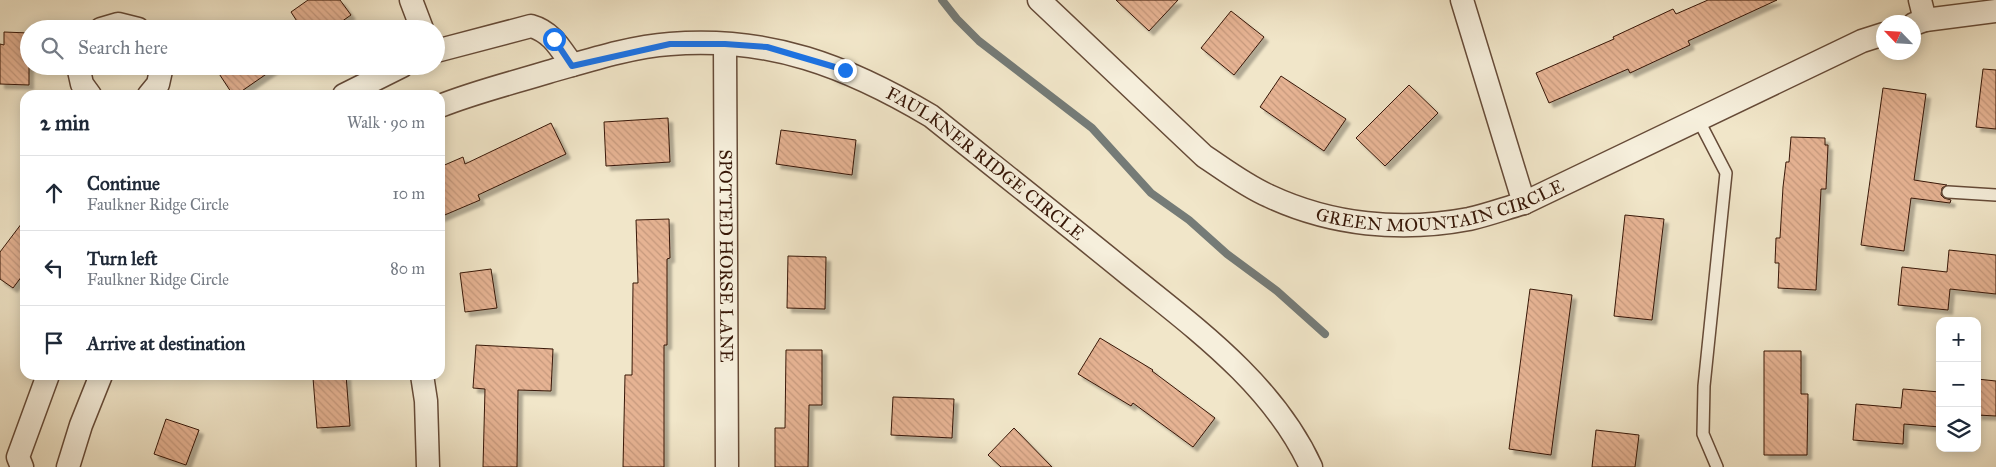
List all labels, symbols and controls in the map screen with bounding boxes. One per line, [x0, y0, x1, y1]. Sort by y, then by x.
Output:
north arrow [1876, 15, 1921, 60]
search box [20, 20, 445, 75]
route start [543, 28, 566, 51]
icon: search [38, 34, 66, 62]
text: Search here [78, 36, 168, 59]
route end [834, 59, 857, 82]
street label: FAULKNER RIDGE CIRCLE [882, 82, 1089, 245]
text: 2 min [40, 110, 90, 136]
text: Walk · 90 m [347, 113, 425, 132]
street label: SPOTTED HORSE LANE [714, 149, 738, 363]
text: Continue [87, 172, 160, 195]
street label: GREEN MOUNTAIN CIRCLE [1314, 175, 1567, 236]
icon: ahead [40, 179, 68, 207]
text: 10 m [393, 184, 425, 203]
text: Faulkner Ridge Circle [87, 195, 229, 214]
text: Turn left [87, 247, 157, 270]
icon: left [40, 254, 68, 282]
text: 80 m [390, 259, 425, 278]
text: Faulkner Ridge Circle [87, 270, 229, 289]
map controls [1936, 317, 1981, 452]
button: + [1936, 317, 1981, 362]
icon: arrive [40, 329, 68, 357]
text: Arrive at destination [87, 332, 245, 355]
button: − [1936, 362, 1981, 407]
button: layers [1936, 407, 1981, 452]

